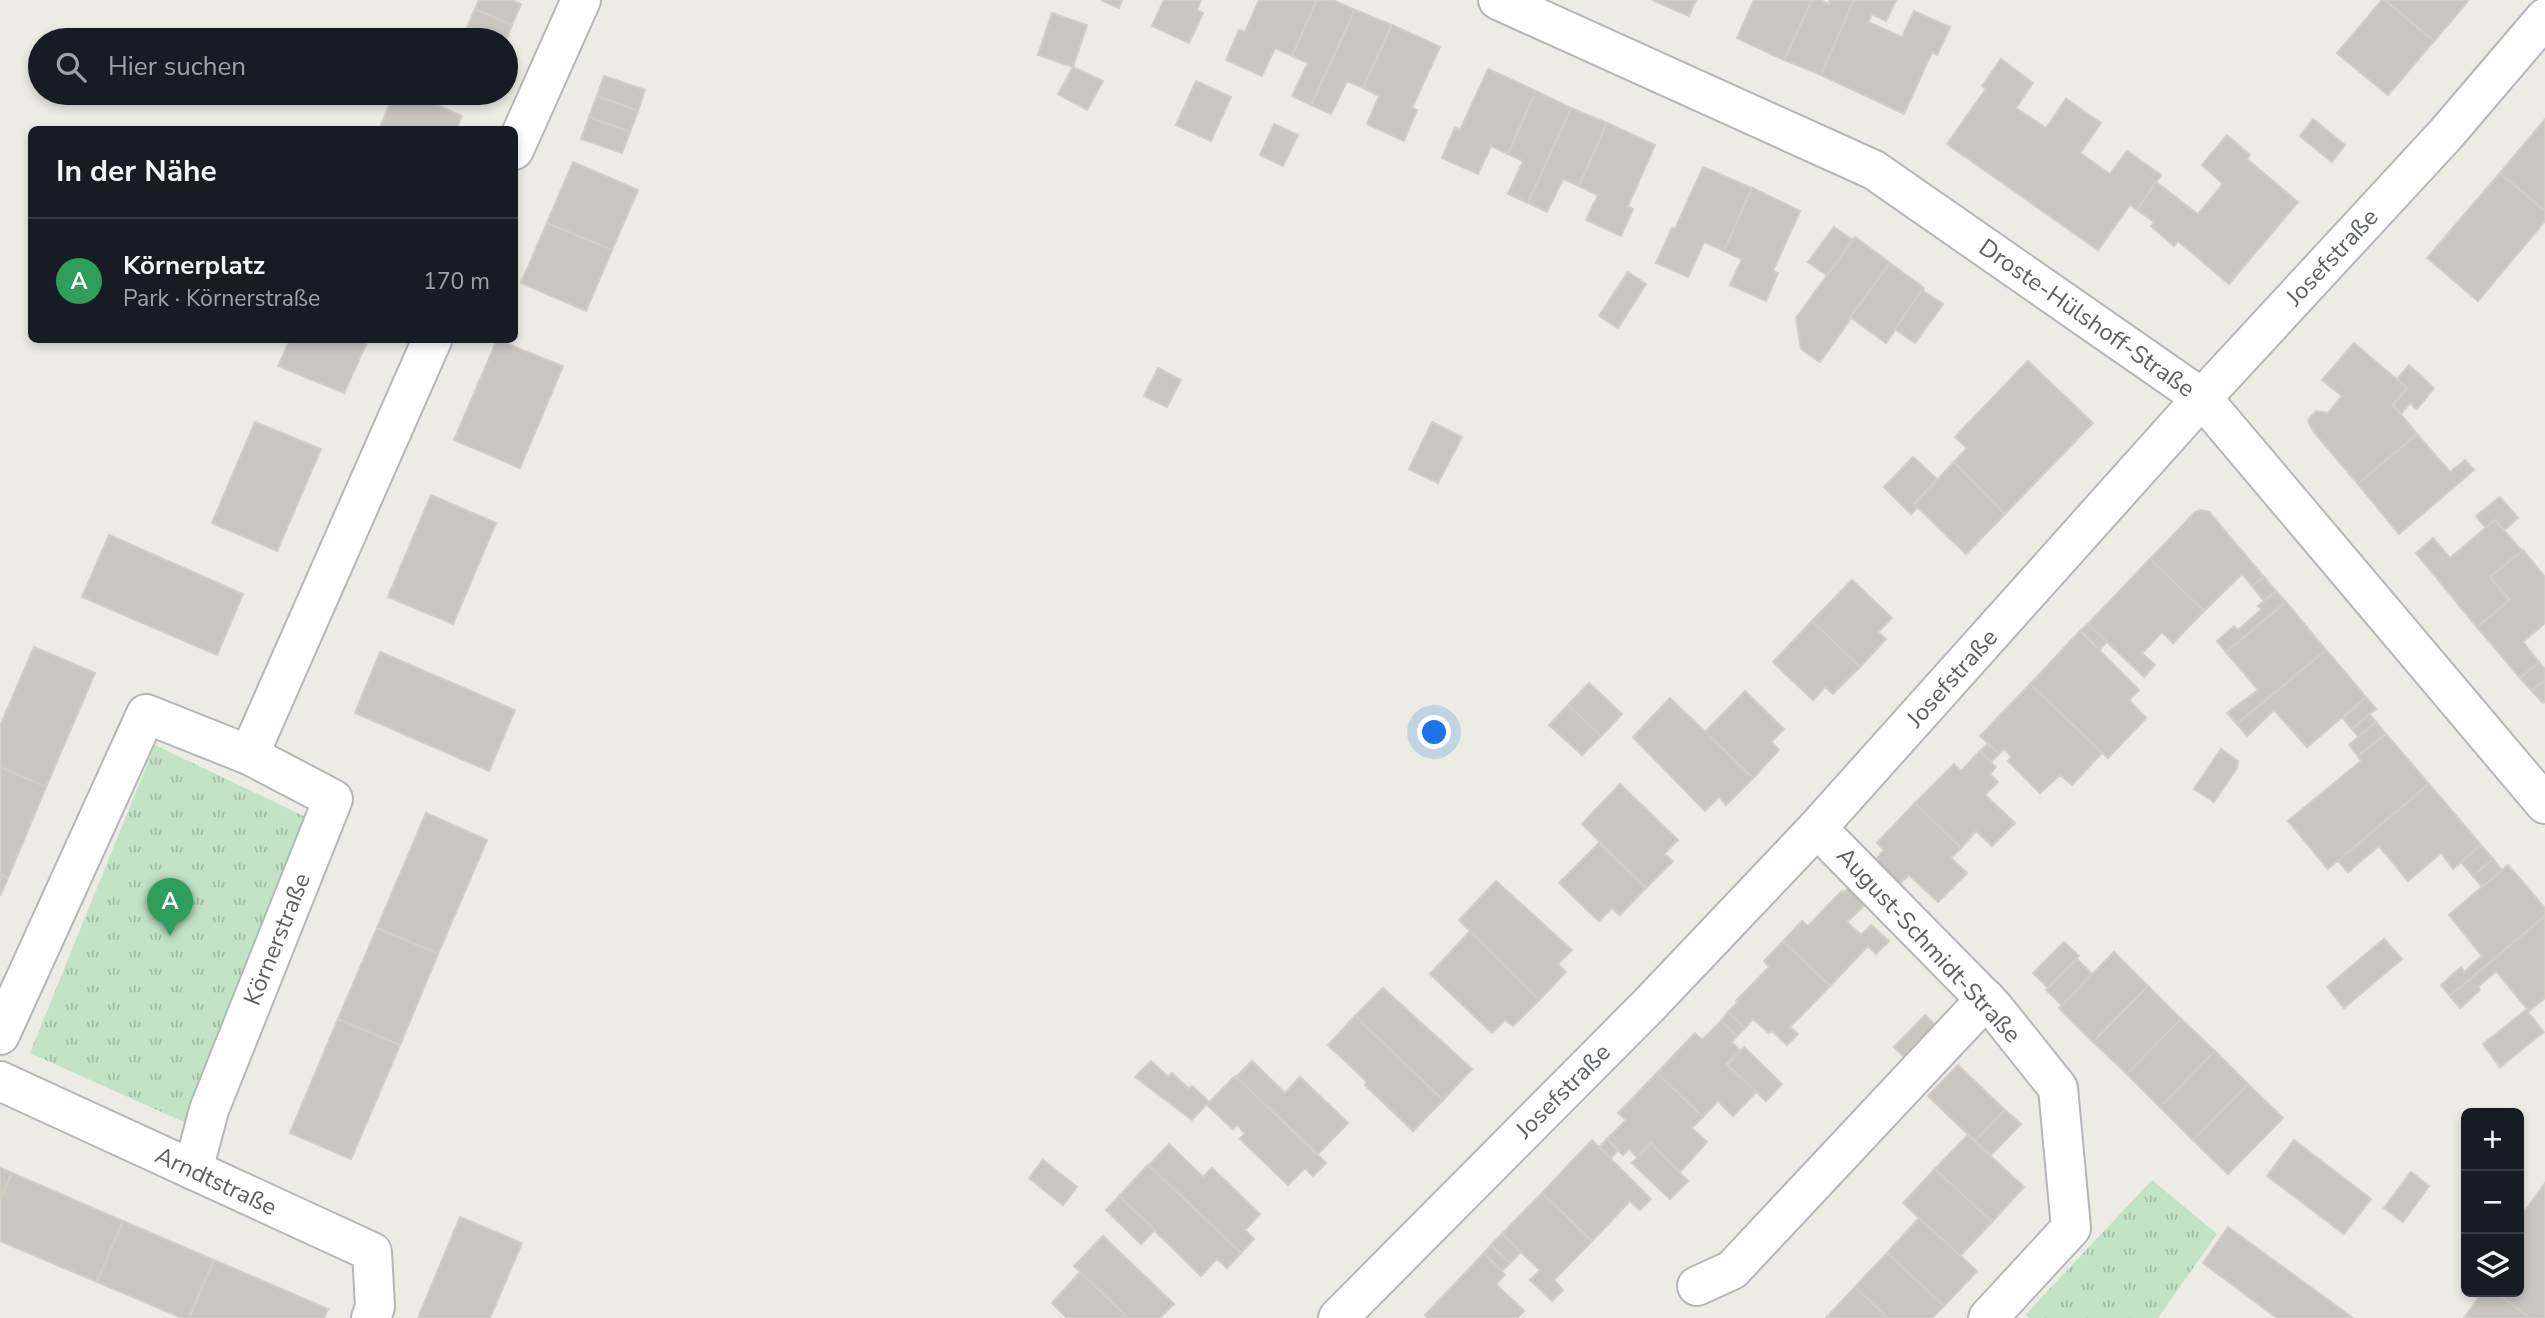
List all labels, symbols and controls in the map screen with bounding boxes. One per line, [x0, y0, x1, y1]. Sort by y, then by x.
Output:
search box [28, 28, 518, 105]
icon: search [52, 48, 90, 86]
text: Hier suchen [108, 49, 246, 84]
text: In der Nähe [56, 151, 217, 192]
street label: Josefstraße [2278, 202, 2385, 313]
street label: Droste-Hülshoff-Straße [1973, 231, 2201, 405]
text: Körnerplatz [123, 248, 265, 283]
text: A [70, 266, 88, 297]
text: 170 m [423, 266, 490, 297]
text: Park · Körnerstraße [123, 283, 320, 314]
street label: Josefstraße [1899, 622, 2005, 735]
your location [1417, 715, 1451, 749]
street label: August-Schmidt-Straße [1830, 840, 2028, 1050]
street label: Körnerstraße [236, 868, 318, 1010]
pin: A [147, 878, 193, 936]
street label: Josefstraße [1508, 1037, 1617, 1146]
map controls [2461, 1108, 2524, 1297]
button: + [2461, 1108, 2524, 1171]
street label: Arndtstraße [150, 1139, 282, 1223]
button: − [2461, 1171, 2524, 1234]
button: layers [2461, 1234, 2524, 1297]

